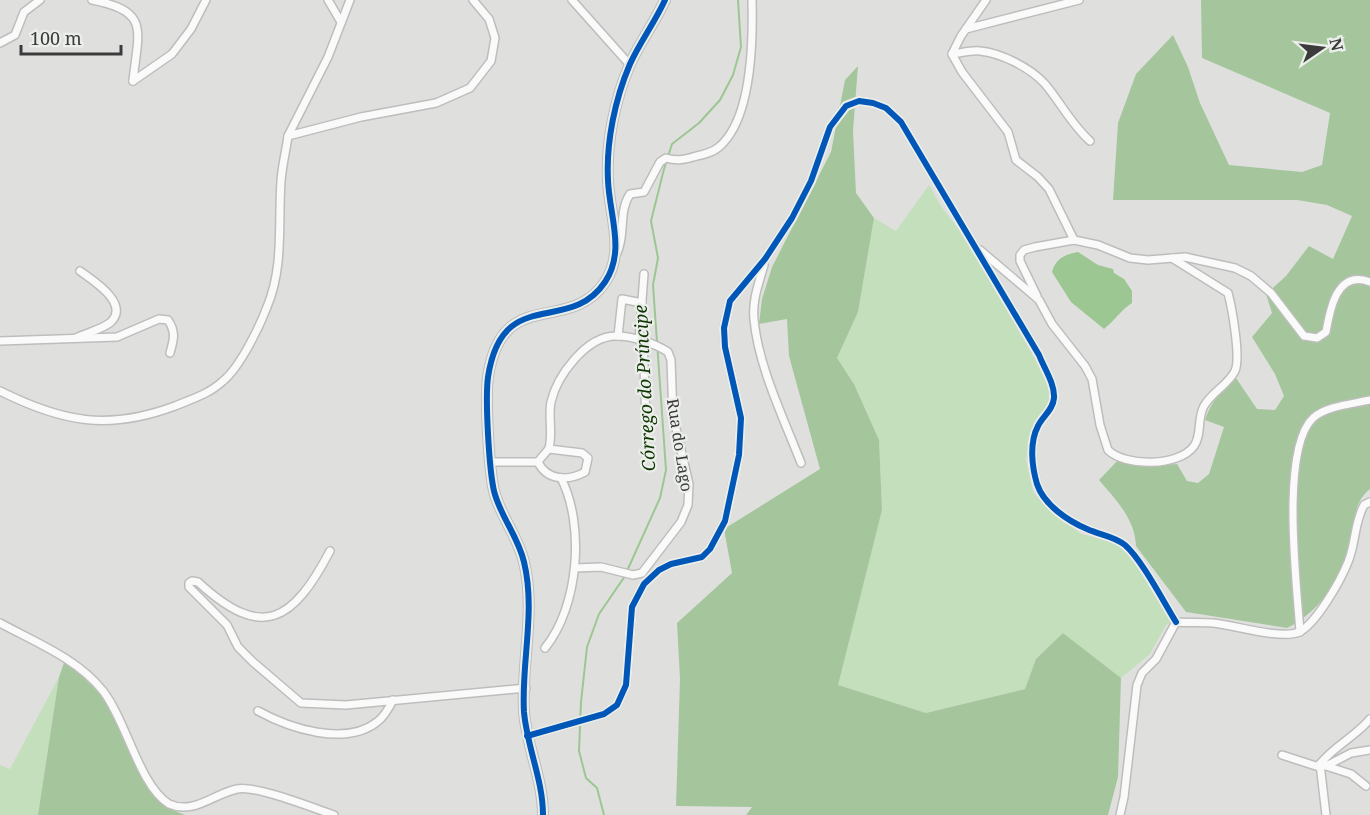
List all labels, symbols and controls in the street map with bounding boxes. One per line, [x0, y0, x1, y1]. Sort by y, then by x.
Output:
scale bar [21, 18, 122, 56]
north arrow [1292, 18, 1352, 78]
text: 100 m [30, 26, 82, 50]
text: N [1324, 36, 1349, 54]
water label: Córrego do Príncipe [628, 304, 660, 472]
street label: Rua do Lago [662, 397, 698, 493]

